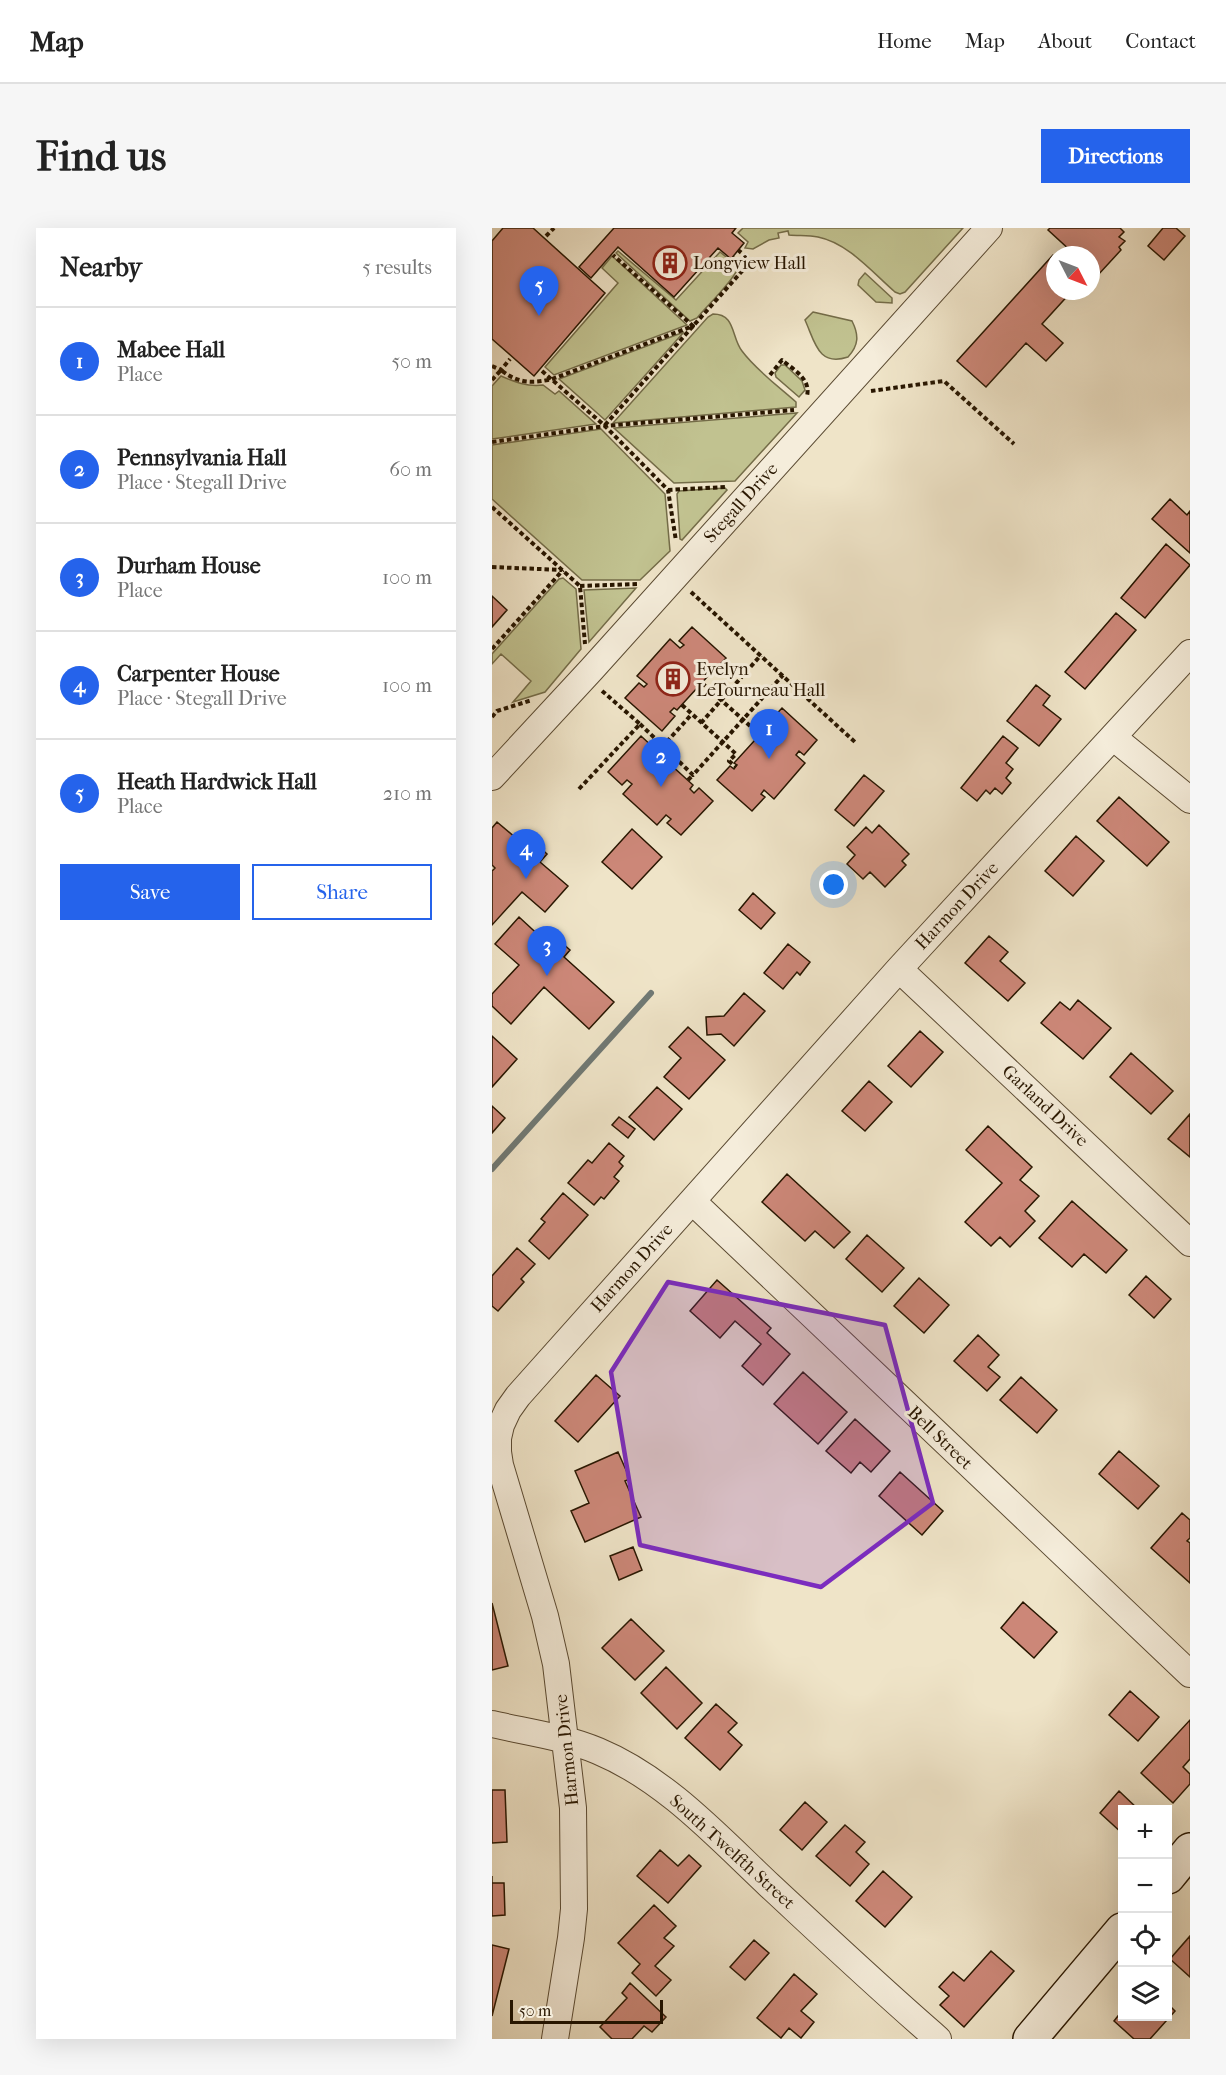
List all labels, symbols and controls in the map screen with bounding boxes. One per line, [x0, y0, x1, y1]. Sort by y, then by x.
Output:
text: Map [30, 25, 84, 58]
text: Home [877, 29, 932, 53]
text: Map [965, 29, 1005, 53]
text: About [1038, 29, 1092, 53]
text: Contact [1125, 29, 1196, 53]
button: Directions [1041, 129, 1190, 183]
text: Find us [36, 132, 166, 181]
building icon: Longview Hall [652, 245, 688, 281]
north arrow [1046, 246, 1100, 300]
text: Nearby [60, 252, 142, 283]
place label: Longview Hall [693, 253, 806, 274]
text: 5 results [362, 256, 432, 279]
pin: 5 [520, 266, 558, 316]
text: Mabee Hall [117, 337, 225, 363]
text: 1 [76, 350, 83, 373]
text: 50 m [391, 350, 432, 373]
text: Place [117, 363, 163, 386]
text: Pennsylvania Hall [117, 445, 287, 471]
text: 2 [74, 458, 85, 481]
text: 60 m [389, 458, 432, 481]
street label: Stegall Drive [700, 459, 782, 547]
text: Place · Stegall Drive [117, 471, 287, 494]
text: Durham House [117, 553, 261, 579]
text: 3 [75, 566, 84, 589]
text: 100 m [382, 566, 432, 589]
text: Place [117, 579, 163, 602]
place label: Evelyn LeTourneau Hall [696, 659, 825, 701]
text: Carpenter House [117, 661, 280, 687]
building icon: Evelyn LeTourneau Hall [655, 661, 691, 697]
text: 4 [74, 674, 85, 697]
text: 100 m [382, 674, 432, 697]
text: Place · Stegall Drive [117, 687, 287, 710]
pin: 1 [750, 710, 788, 759]
pin: 2 [642, 738, 680, 787]
text: Heath Hardwick Hall [117, 769, 317, 795]
text: 5 [75, 782, 84, 805]
text: 210 m [383, 782, 432, 805]
text: Place [117, 795, 163, 818]
pin: 4 [507, 830, 546, 879]
street label: Harmon Drive [911, 858, 1003, 954]
button: Save [60, 864, 240, 920]
button: Share [252, 864, 432, 920]
your location [819, 870, 848, 899]
pin: 3 [528, 926, 566, 976]
street label: Garland Drive [998, 1061, 1092, 1151]
street label: Harmon Drive [587, 1219, 677, 1317]
street label: Bell Street [903, 1402, 977, 1474]
street label: Harmon Drive [551, 1693, 583, 1807]
street label: South Twelfth Street [665, 1790, 799, 1914]
map controls [1118, 1805, 1172, 2021]
button: + [1118, 1805, 1172, 1859]
button: − [1118, 1859, 1172, 1913]
button: locate [1118, 1913, 1172, 1967]
button: layers [1118, 1967, 1172, 2021]
scale bar [510, 1997, 663, 2024]
text: 50 m [519, 2001, 551, 2020]

